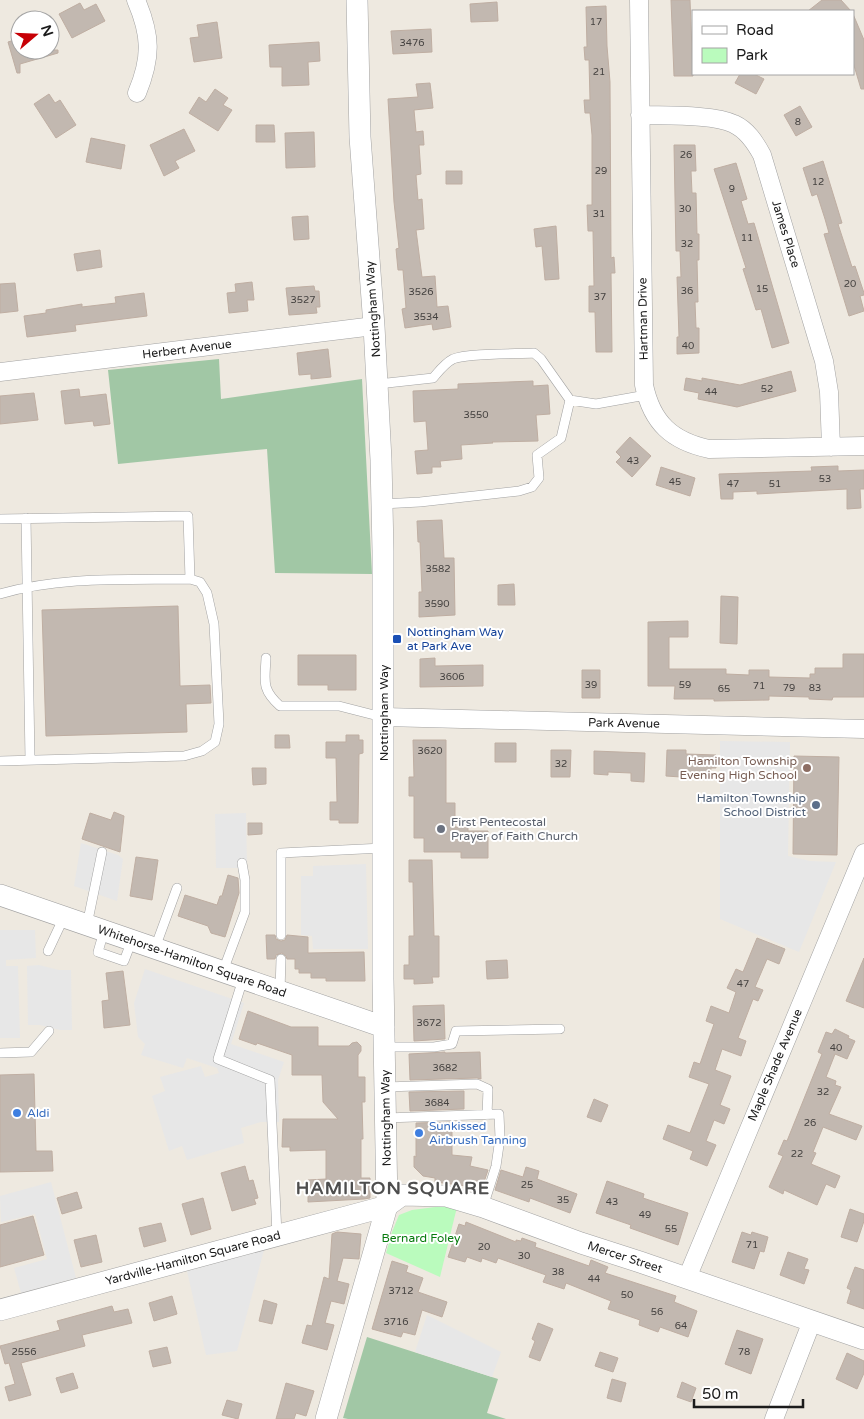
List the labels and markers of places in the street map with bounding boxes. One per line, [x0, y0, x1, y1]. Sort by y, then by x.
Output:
place label: Nottingham Way at Park Ave [407, 625, 504, 653]
marker: Nottingham Way at Park Ave [391, 633, 403, 645]
place label: Hamilton Township Evening High School [680, 754, 797, 782]
marker: Hamilton Township Evening High School [801, 762, 813, 774]
place label: Hamilton Township School District [697, 791, 806, 819]
marker: Hamilton Township School District [810, 799, 822, 811]
place label: First Pentecostal Prayer of Faith Church [451, 815, 578, 843]
marker: First Pentecostal Prayer of Faith Church [435, 823, 447, 835]
place label: Aldi [27, 1106, 49, 1120]
marker: Aldi [11, 1107, 23, 1119]
place label: Sunkissed Airbrush Tanning [429, 1119, 527, 1147]
marker: Sunkissed Airbrush Tanning [413, 1127, 425, 1139]

